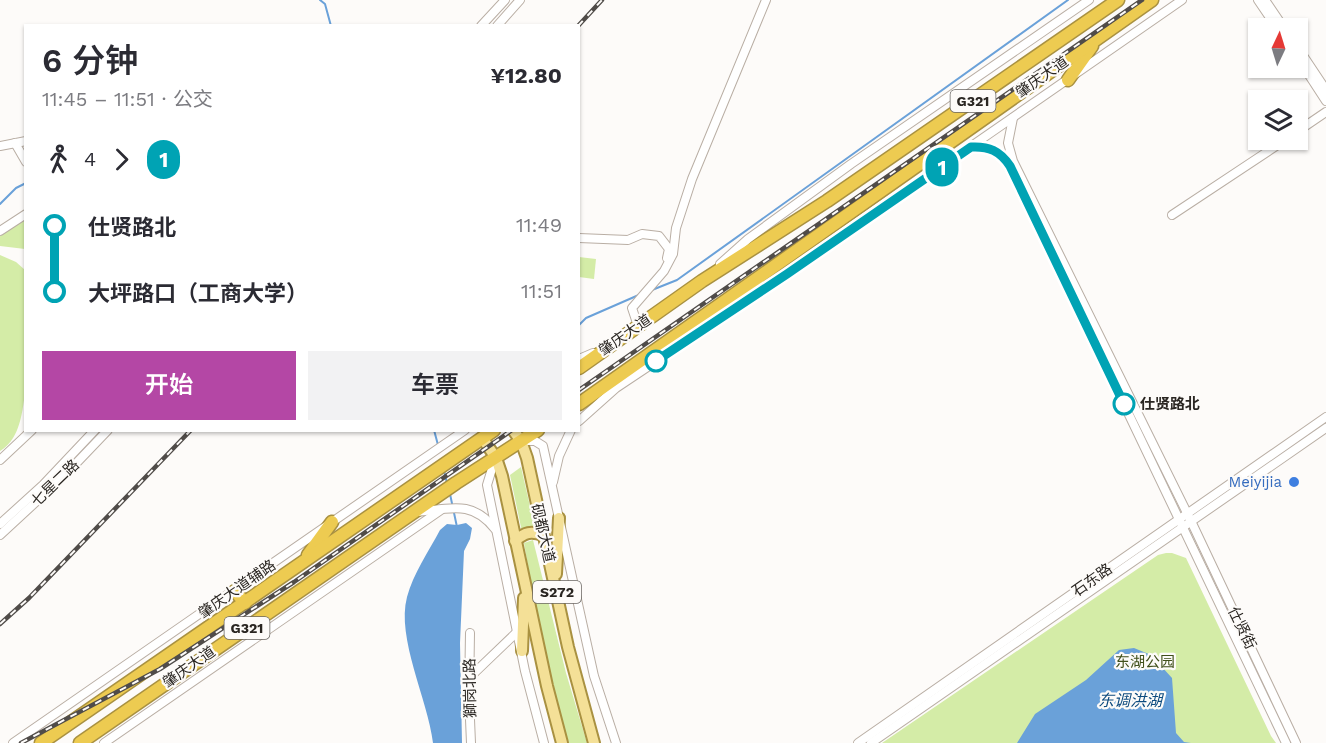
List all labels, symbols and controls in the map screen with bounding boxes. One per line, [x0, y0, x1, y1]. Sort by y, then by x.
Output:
north arrow [1248, 18, 1308, 78]
map controls [1248, 18, 1308, 150]
text: 6 分钟 [42, 41, 138, 80]
street label: 肇庆大道 [1012, 52, 1072, 102]
text: ¥12.80 [490, 63, 562, 88]
text: 11:45 – 11:51 · 公交 [42, 87, 213, 111]
road number: G321 [950, 90, 996, 112]
button: layers [1248, 90, 1308, 150]
icon: walk [42, 143, 75, 176]
icon: forward [105, 143, 138, 176]
text: 4 [84, 147, 96, 171]
text: 1 [159, 147, 168, 172]
line badge: 1 [922, 148, 962, 186]
text: 1 [937, 155, 947, 180]
text: 11:49 [516, 213, 562, 237]
text: 仕贤路北 [88, 215, 176, 240]
text: 11:51 [521, 279, 562, 303]
text: 大坪路口（工商大学） [88, 281, 308, 306]
street label: 肇庆大道 [595, 310, 655, 360]
unlabelled marker [645, 350, 667, 372]
button: 开始 [42, 351, 296, 420]
button: 车票 [308, 351, 562, 420]
marker: 仕贤路北 [1113, 393, 1135, 415]
place label: 仕贤路北 [1140, 395, 1200, 413]
street label: 七星二路 [27, 456, 83, 510]
place label: Meiyijia [1228, 473, 1282, 491]
marker: Meiyijia [1287, 475, 1301, 489]
street label: 砚都大道 [527, 502, 559, 564]
street label: 肇庆大道辅路 [195, 556, 279, 622]
street label: 石东路 [1068, 560, 1116, 600]
road number: S272 [533, 581, 581, 603]
street label: 仕贤街 [1224, 604, 1260, 652]
road number: G321 [224, 617, 270, 639]
street label: 肇庆大道 [159, 642, 219, 692]
park label: 东湖公园 [1115, 653, 1175, 671]
street label: 獅岗北路 [460, 658, 480, 718]
water label: 东调洪湖 [1098, 691, 1165, 710]

